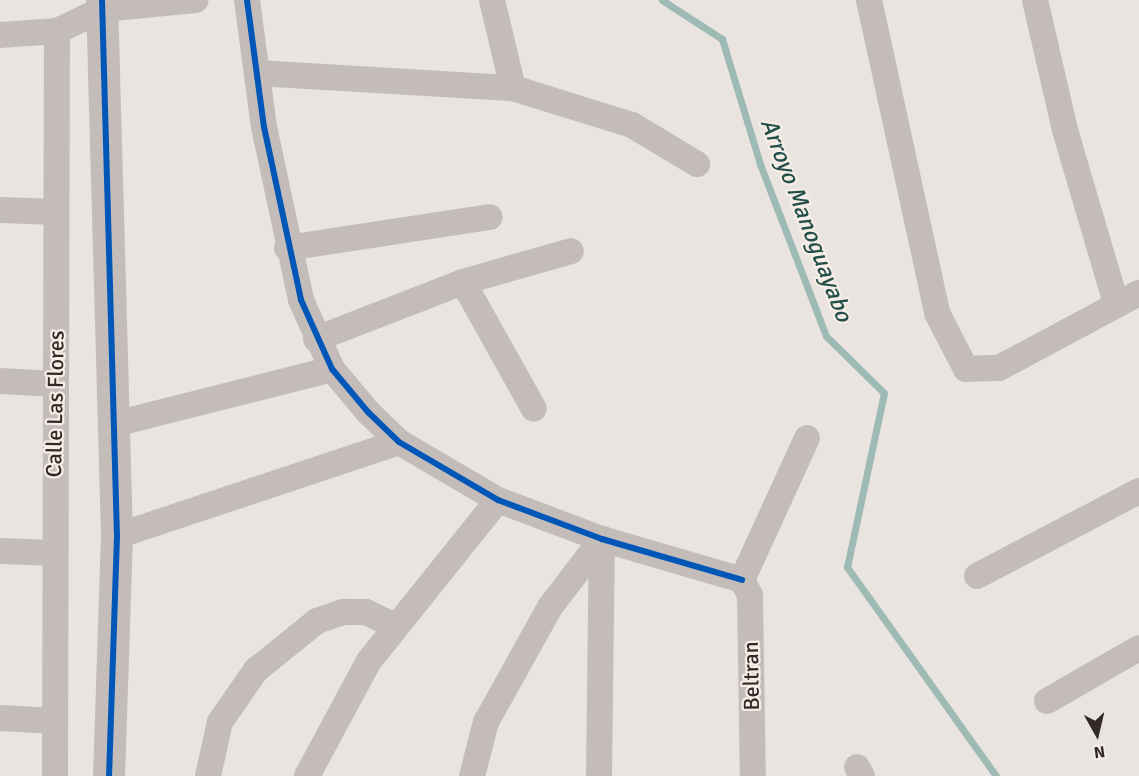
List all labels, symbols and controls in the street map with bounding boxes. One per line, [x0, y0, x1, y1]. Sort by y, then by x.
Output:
water label: Arroyo Manoguayabo [754, 114, 858, 326]
street label: Calle Las Flores [41, 330, 69, 478]
street label: Beltran [737, 641, 765, 711]
north arrow [1067, 704, 1127, 764]
text: N [1093, 741, 1106, 763]

